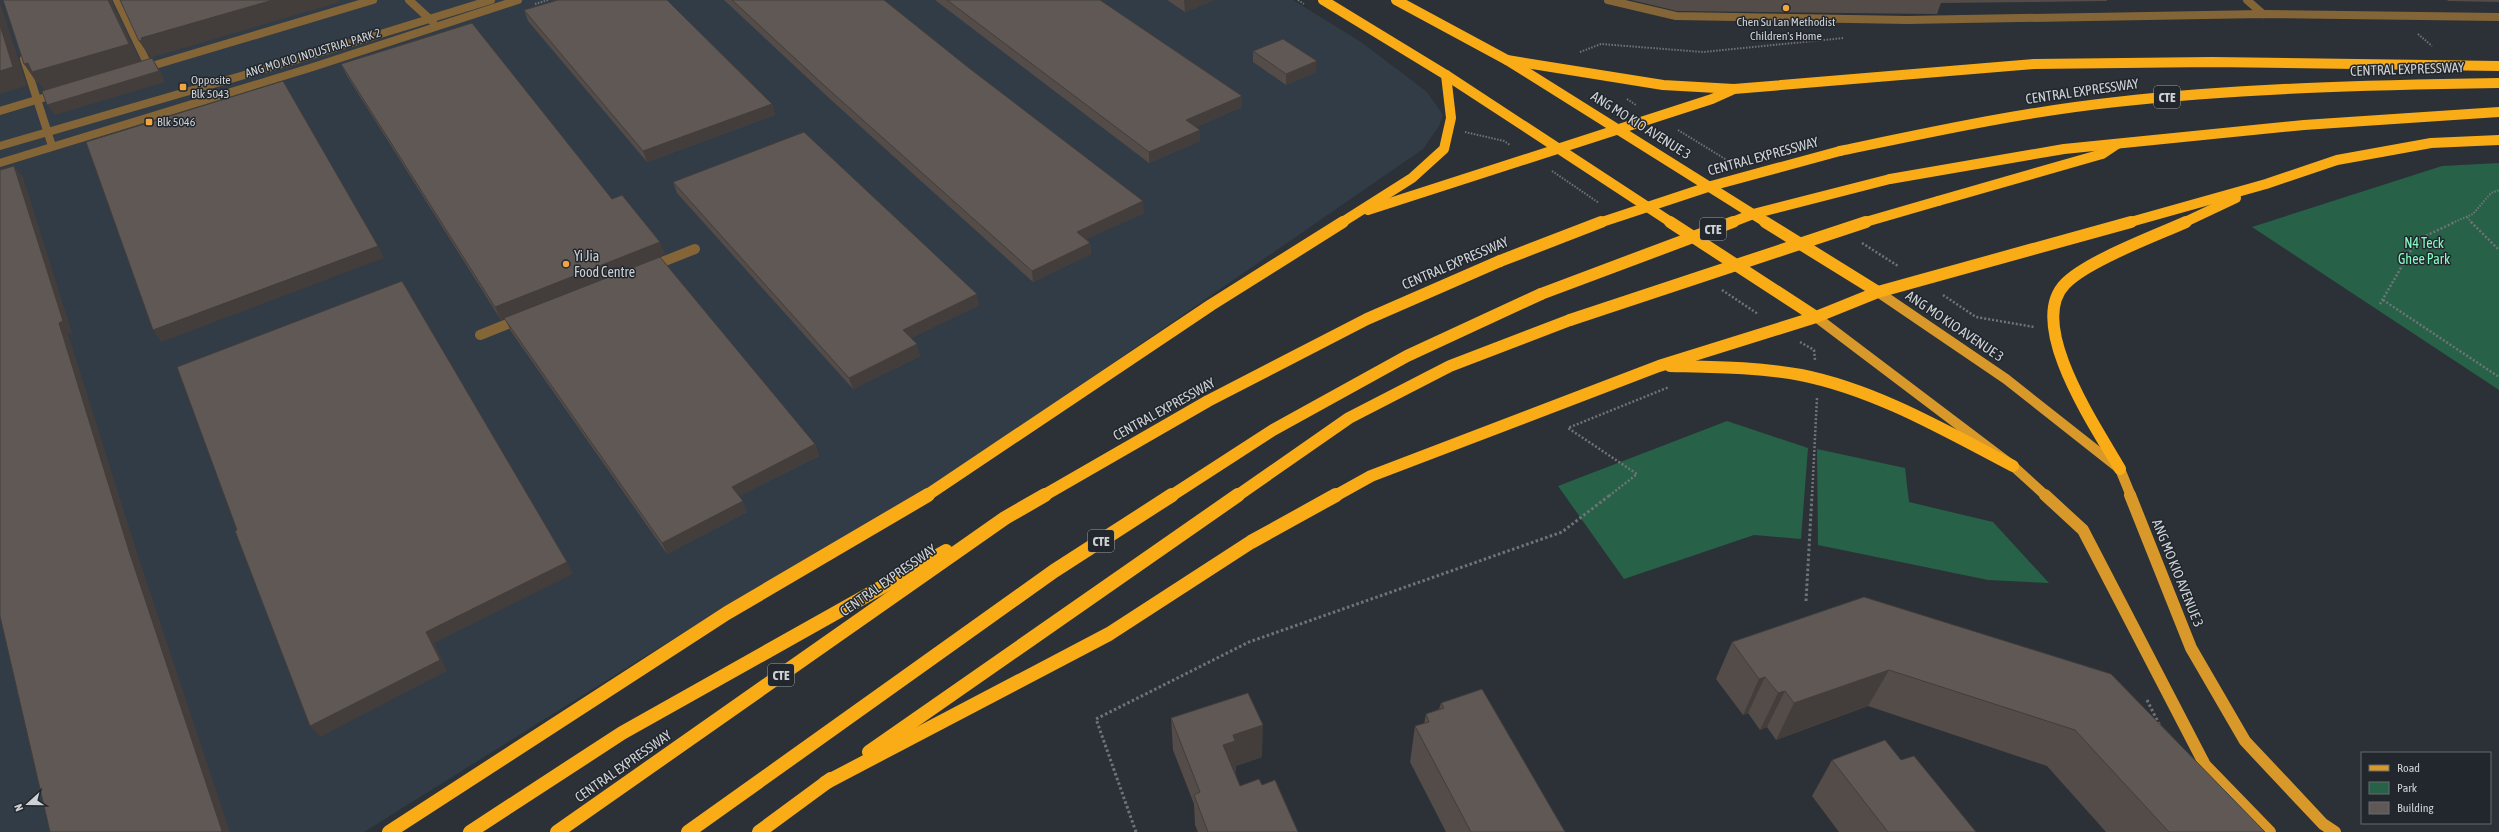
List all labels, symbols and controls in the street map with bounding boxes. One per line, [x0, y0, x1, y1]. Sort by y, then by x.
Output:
marker: Chen Su Lan Methodist Children's Home [1781, 3, 1791, 13]
place label: Chen Su Lan Methodist Children's Home [1737, 15, 1836, 43]
street label: ANG MO KIO INDUSTRIAL PARK 2 [243, 26, 383, 80]
street label: CENTRAL EXPRESSWAY [2350, 59, 2465, 79]
place label: Opposite Blk 5043 [191, 73, 231, 101]
street label: CENTRAL EXPRESSWAY [2024, 75, 2140, 107]
marker: Opposite Blk 5043 [178, 82, 188, 92]
road number: CTE [2154, 86, 2180, 108]
street label: ANG MO KIO AVENUE 3 [1588, 88, 1694, 162]
place label: Blk 5046 [157, 115, 196, 129]
marker: Blk 5046 [144, 117, 154, 127]
street label: CENTRAL EXPRESSWAY [1706, 133, 1821, 178]
road number: CTE [1700, 218, 1726, 240]
street label: CENTRAL EXPRESSWAY [1399, 233, 1511, 293]
park label: N4 Teck Ghee Park [2398, 235, 2450, 267]
place label: Yi Jia Food Centre [574, 248, 635, 280]
marker: Yi Jia Food Centre [561, 259, 571, 269]
street label: ANG MO KIO AVENUE 3 [1903, 287, 2007, 365]
street label: CENTRAL EXPRESSWAY [1110, 374, 1218, 444]
street label: ANG MO KIO AVENUE 3 [2149, 517, 2207, 629]
road number: CTE [1088, 530, 1114, 552]
street label: CENTRAL EXPRESSWAY [837, 540, 940, 619]
road number: CTE [768, 664, 794, 686]
street label: CENTRAL EXPRESSWAY [572, 726, 675, 805]
legend [2361, 752, 2491, 824]
text: Road [2397, 761, 2420, 775]
text: Park [2397, 781, 2418, 795]
north arrow [8, 784, 48, 824]
text: Building [2397, 801, 2435, 815]
text: N [12, 802, 25, 813]

